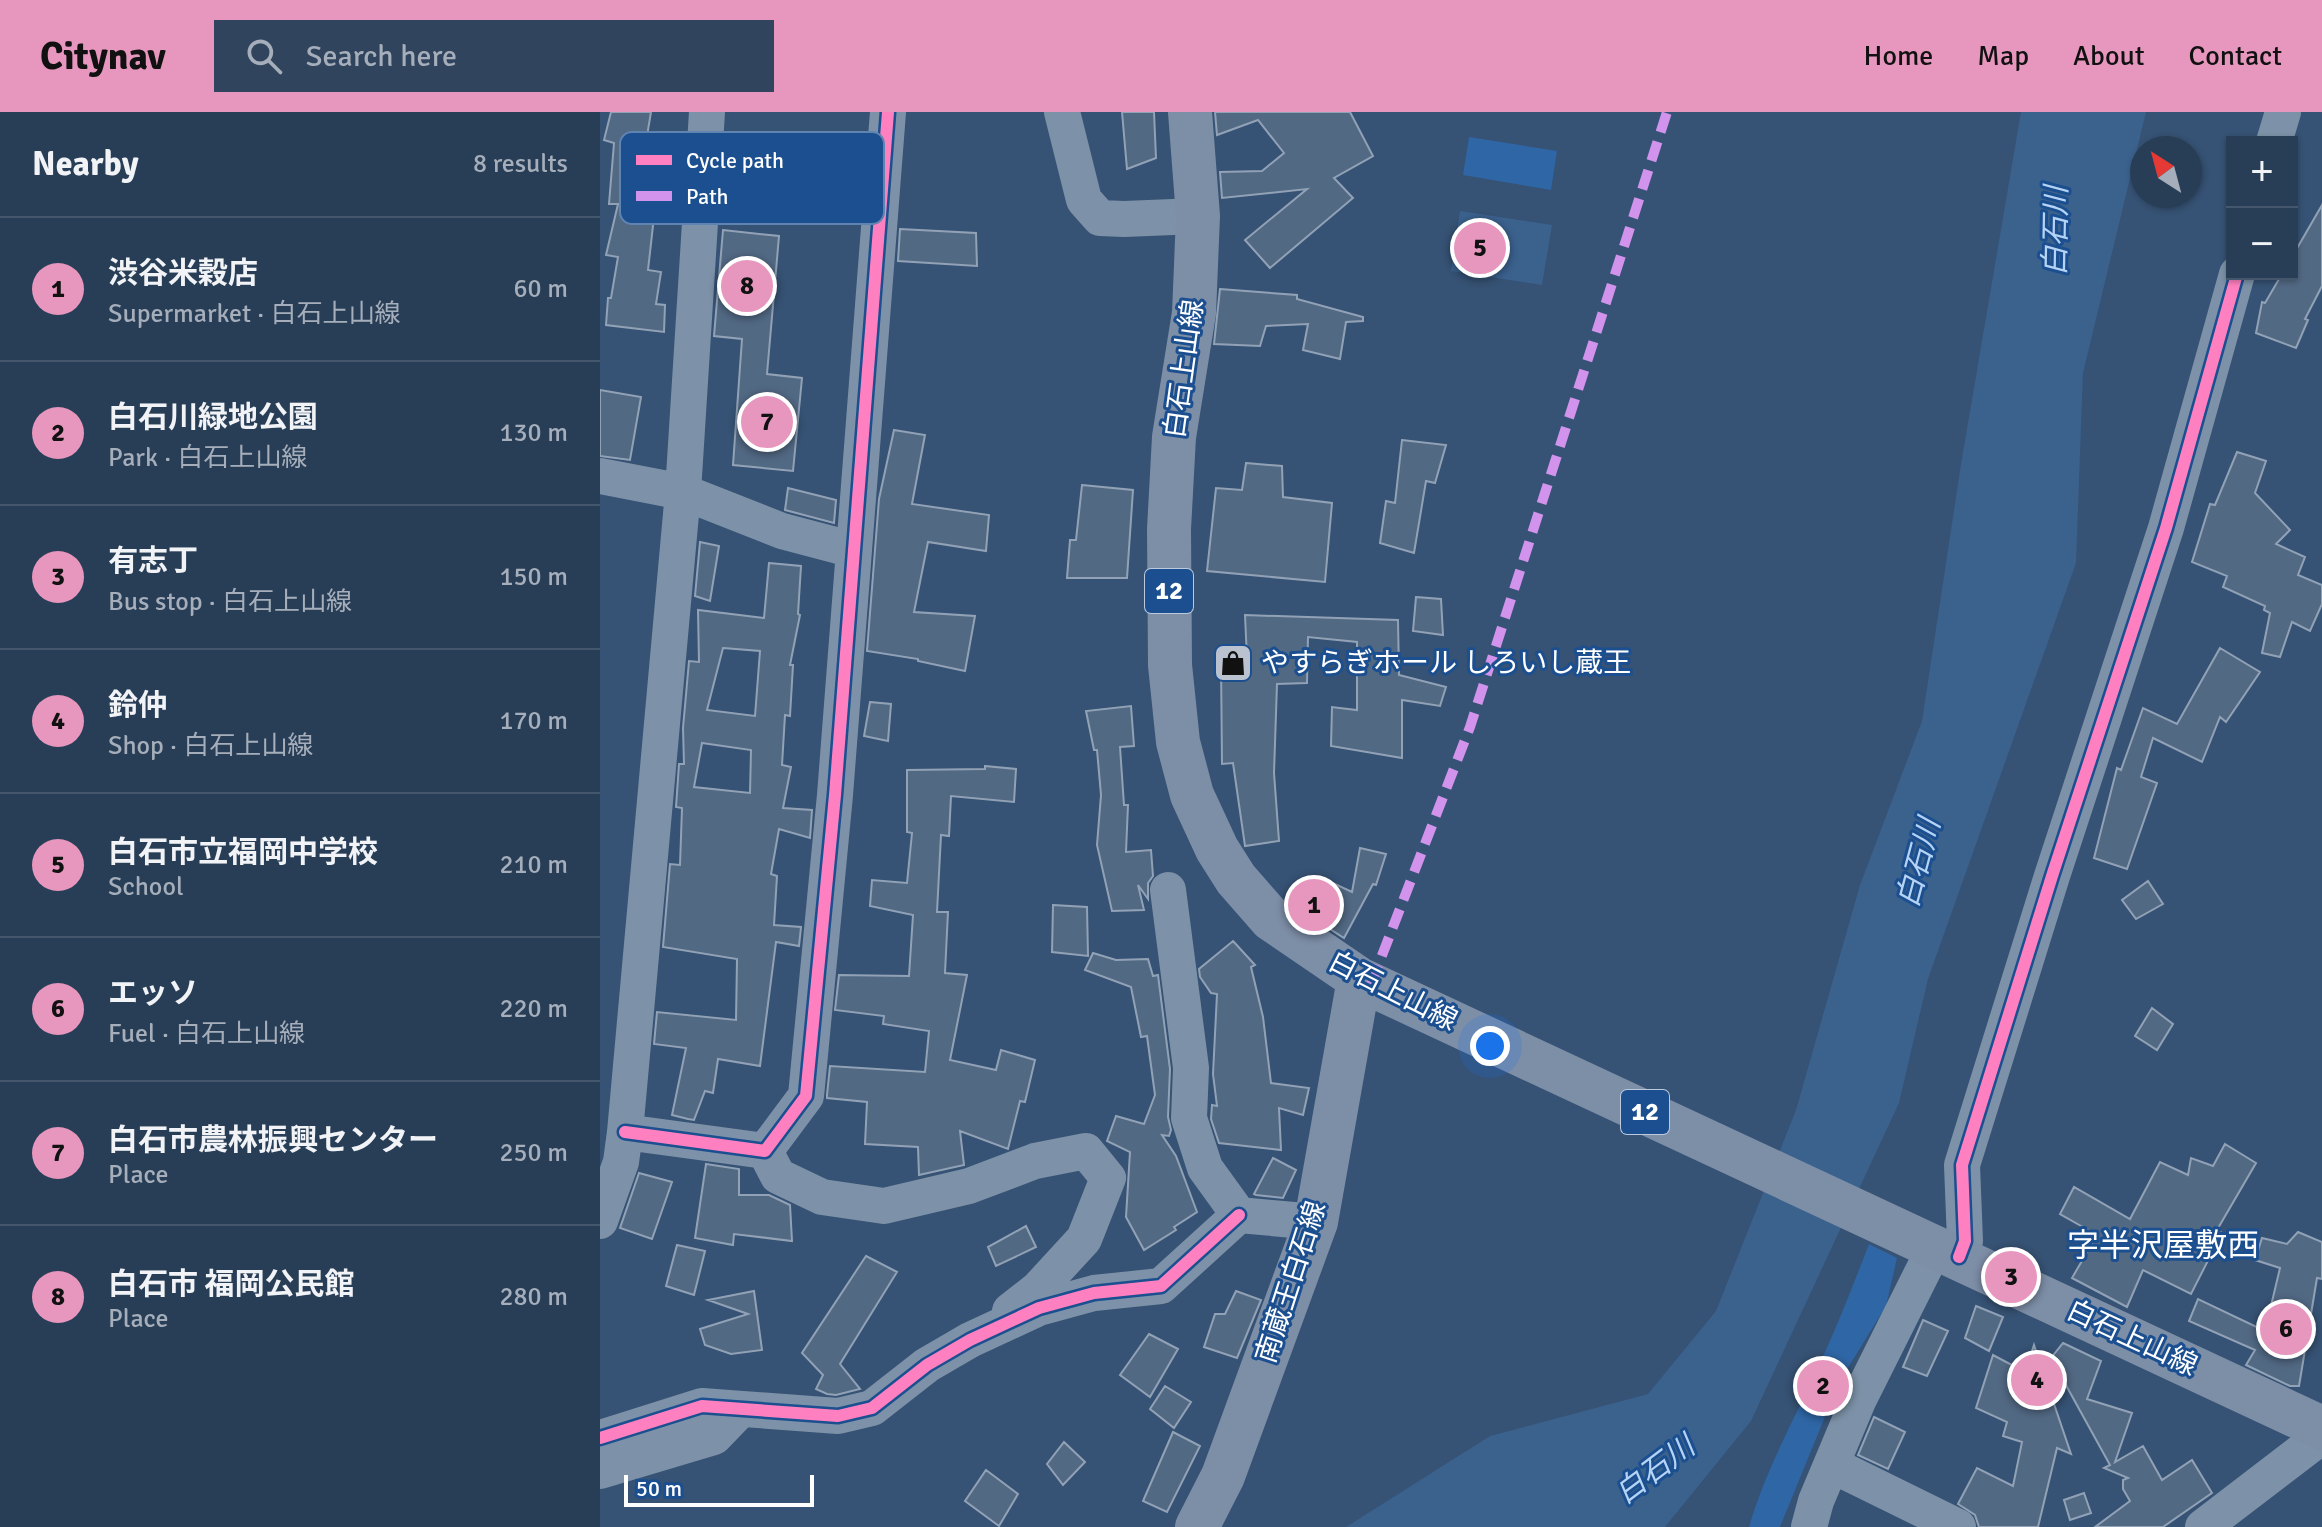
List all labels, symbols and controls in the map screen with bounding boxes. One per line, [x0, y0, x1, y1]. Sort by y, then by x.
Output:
search box [214, 20, 774, 92]
text: Citynav [40, 33, 166, 80]
icon: search [242, 34, 286, 78]
text: Search here [306, 38, 457, 75]
text: Home [1864, 39, 1933, 73]
text: Map [1977, 39, 2029, 73]
text: About [2073, 39, 2145, 73]
text: Contact [2189, 39, 2282, 73]
legend [620, 132, 884, 224]
north arrow [2130, 136, 2202, 208]
map controls [2226, 136, 2298, 280]
button: + [2226, 136, 2298, 208]
text: Nearby [32, 143, 139, 185]
text: Cycle path [686, 147, 784, 174]
text: 8 results [473, 148, 568, 180]
text: Path [686, 183, 729, 210]
water label: 白石川 [2037, 183, 2075, 276]
button: − [2226, 208, 2298, 280]
pin: 5 [1454, 218, 1506, 278]
text: 渋谷米穀店 [108, 255, 258, 292]
pin: 8 [721, 256, 773, 316]
text: 1 [51, 273, 65, 305]
text: 60 m [513, 273, 568, 305]
street label: 白石上山線 [1157, 297, 1211, 441]
text: Supermarket · 白石上山線 [108, 298, 401, 330]
pin: 7 [741, 392, 793, 452]
text: 白石川緑地公園 [108, 399, 318, 436]
text: 2 [51, 417, 65, 449]
text: 130 m [499, 417, 568, 449]
text: Park · 白石上山線 [108, 442, 307, 474]
text: 有志丁 [108, 543, 198, 580]
text: 3 [51, 561, 65, 593]
text: 150 m [499, 561, 568, 593]
road number: 12 [1145, 569, 1193, 613]
text: Bus stop · 白石上山線 [108, 586, 352, 618]
shop icon: やすらぎホール しろいし蔵王 [1212, 642, 1254, 684]
place label: やすらぎホール しろいし蔵王 [1261, 646, 1631, 680]
text: 鈴仲 [108, 687, 168, 724]
text: 4 [51, 705, 65, 737]
text: 170 m [499, 705, 568, 737]
text: Shop · 白石上山線 [108, 730, 313, 762]
water label: 白石川 [1889, 812, 1949, 911]
text: 白石市立福岡中学校 [108, 834, 378, 871]
text: 5 [51, 849, 65, 881]
text: 210 m [499, 849, 568, 881]
text: School [108, 871, 184, 903]
pin: 1 [1288, 875, 1340, 935]
street label: 白石上山線 [1323, 944, 1463, 1038]
text: エッソ [108, 975, 198, 1012]
text: 6 [51, 993, 65, 1025]
text: 220 m [499, 993, 568, 1025]
text: Fuel · 白石上山線 [108, 1018, 305, 1050]
your location [1470, 1026, 1510, 1066]
road number: 12 [1621, 1090, 1669, 1134]
text: 白石市農林振興センター [108, 1122, 438, 1159]
text: 7 [51, 1137, 65, 1169]
text: 250 m [499, 1137, 568, 1169]
text: Place [108, 1159, 169, 1191]
street label: 南蔵王白石線 [1249, 1197, 1333, 1367]
district label: 字半沢屋敷西 [2067, 1226, 2259, 1265]
pin: 3 [1985, 1247, 2037, 1307]
text: 白石市 福岡公民館 [108, 1266, 355, 1303]
text: 8 [51, 1281, 65, 1313]
text: 280 m [499, 1281, 568, 1313]
street label: 白石上山線 [2061, 1293, 2203, 1383]
pin: 6 [2260, 1299, 2312, 1359]
text: Place [108, 1303, 169, 1335]
pin: 4 [2011, 1350, 2063, 1410]
pin: 2 [1797, 1356, 1849, 1416]
water label: 白石川 [1608, 1426, 1704, 1512]
scale bar [624, 1471, 814, 1507]
text: 50 m [636, 1475, 682, 1502]

